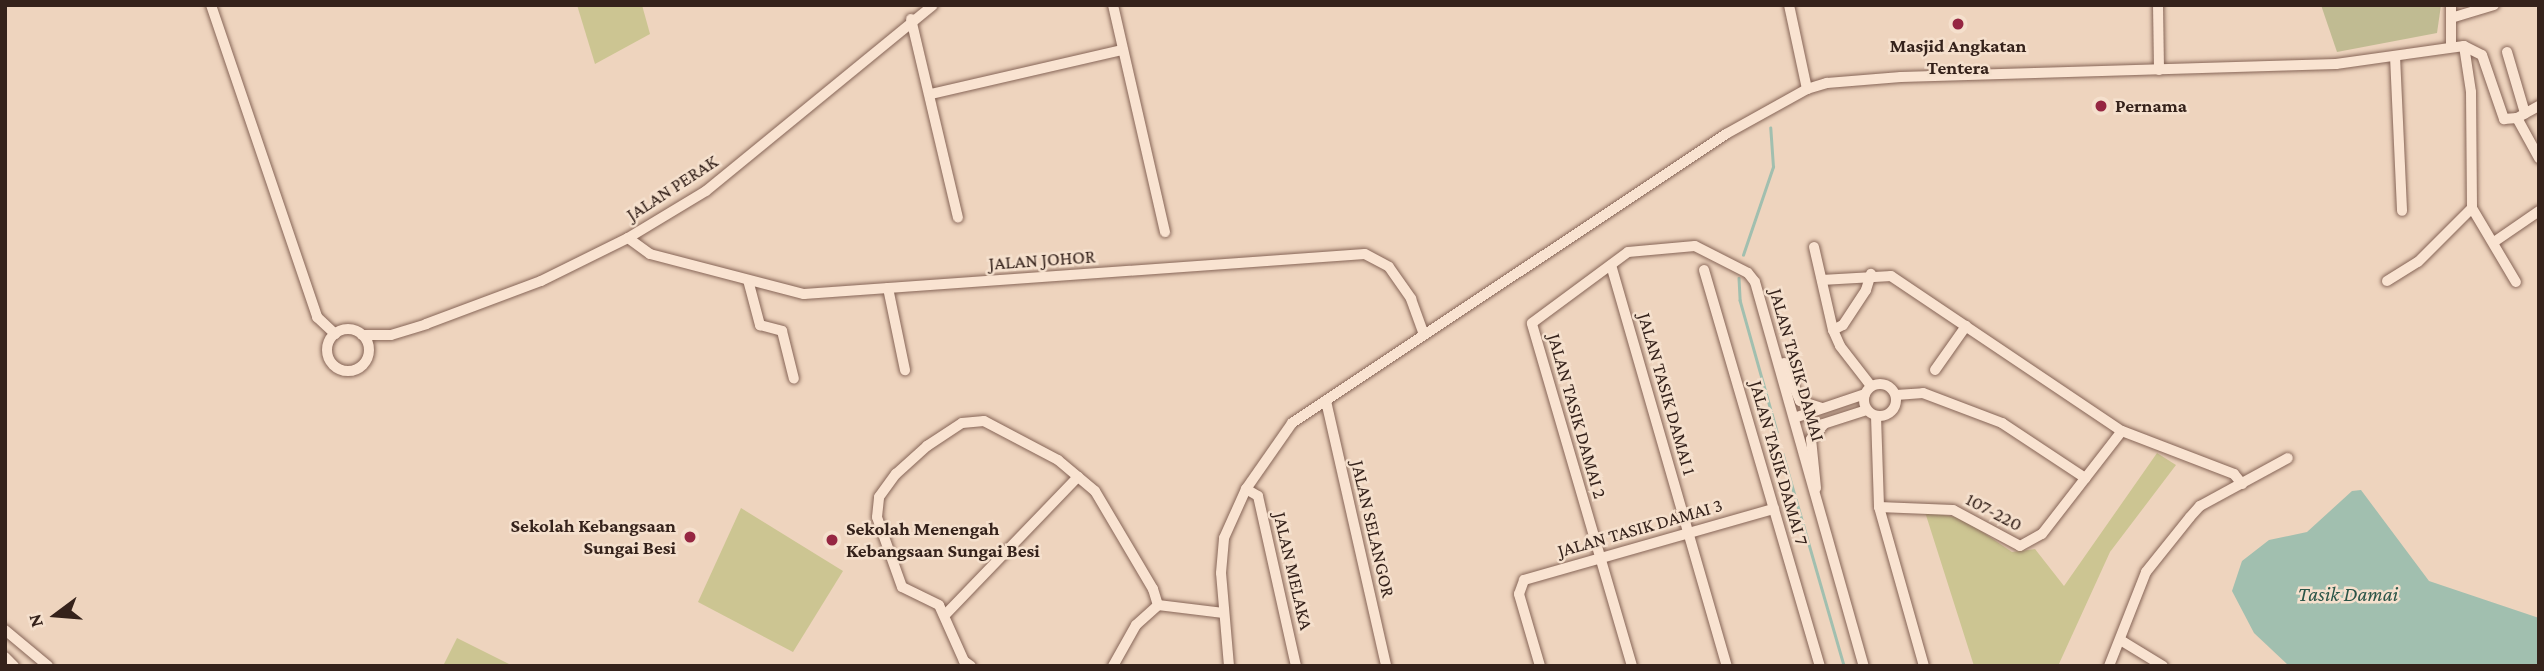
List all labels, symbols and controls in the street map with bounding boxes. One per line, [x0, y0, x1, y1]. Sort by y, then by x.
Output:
marker: Masjid Angkatan Tentera [1950, 16, 1966, 32]
place label: Masjid Angkatan Tentera [1890, 35, 2026, 79]
place label: Pernama [2115, 95, 2187, 117]
marker: Pernama [2093, 98, 2109, 114]
street label: JALAN PERAK [622, 150, 722, 226]
street label: JALAN JOHOR [988, 245, 1096, 275]
street label: JALAN TASIK DAMAI [1764, 286, 1830, 444]
street label: JALAN TASIK DAMAI 1 [1633, 310, 1701, 478]
street label: JALAN TASIK DAMAI 2 [1543, 331, 1611, 501]
street label: JALAN TASIK DAMAI 7 [1745, 378, 1813, 548]
street label: JALAN SELANGOR [1346, 458, 1400, 600]
street label: 107-220 [1962, 488, 2026, 536]
street label: JALAN TASIK DAMAI 3 [1555, 494, 1725, 562]
street label: JALAN MELAKA [1268, 510, 1318, 632]
place label: Sekolah Kebangsaan Sungai Besi [511, 515, 676, 559]
place label: Sekolah Menengah Kebangsaan Sungai Besi [846, 518, 1040, 562]
marker: Sekolah Kebangsaan Sungai Besi [682, 529, 698, 545]
marker: Sekolah Menengah Kebangsaan Sungai Besi [824, 532, 840, 548]
north arrow [21, 580, 91, 650]
water label: Tasik Damai [2298, 581, 2398, 607]
text: N [23, 612, 47, 630]

